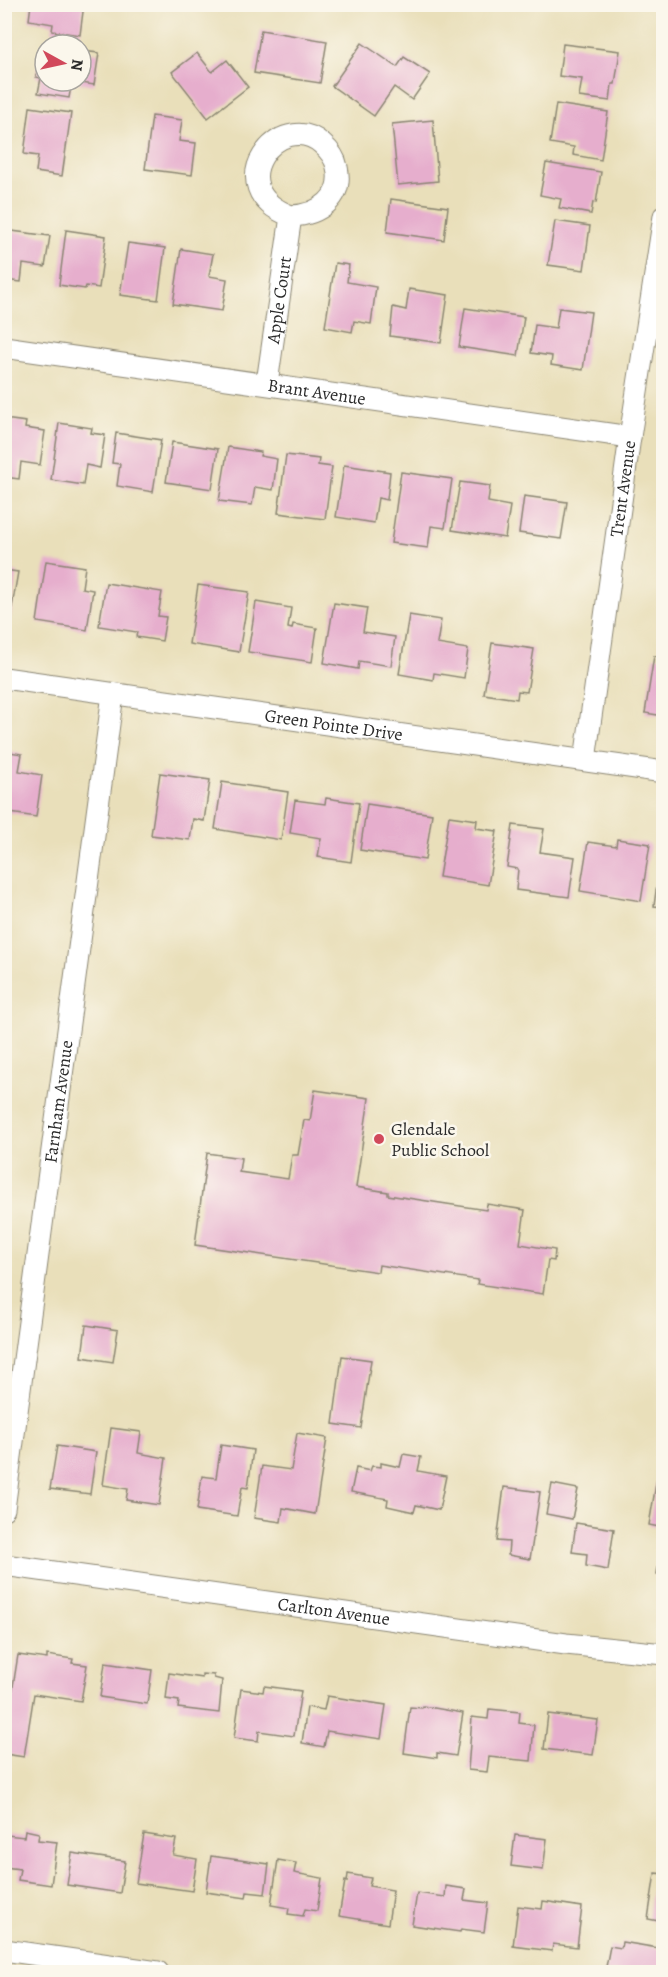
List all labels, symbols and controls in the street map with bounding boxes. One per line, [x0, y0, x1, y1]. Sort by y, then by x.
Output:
north arrow [33, 33, 93, 93]
text: N [65, 58, 89, 73]
street label: Apple Court [261, 255, 297, 346]
street label: Brant Avenue [266, 373, 367, 411]
street label: Trent Avenue [604, 439, 641, 538]
street label: Green Pointe Drive [263, 703, 404, 747]
street label: Farnham Avenue [38, 1039, 79, 1165]
place label: Glendale Public School [391, 1117, 490, 1162]
marker: Glendale Public School [372, 1132, 386, 1146]
street label: Carlton Avenue [276, 1592, 391, 1631]

